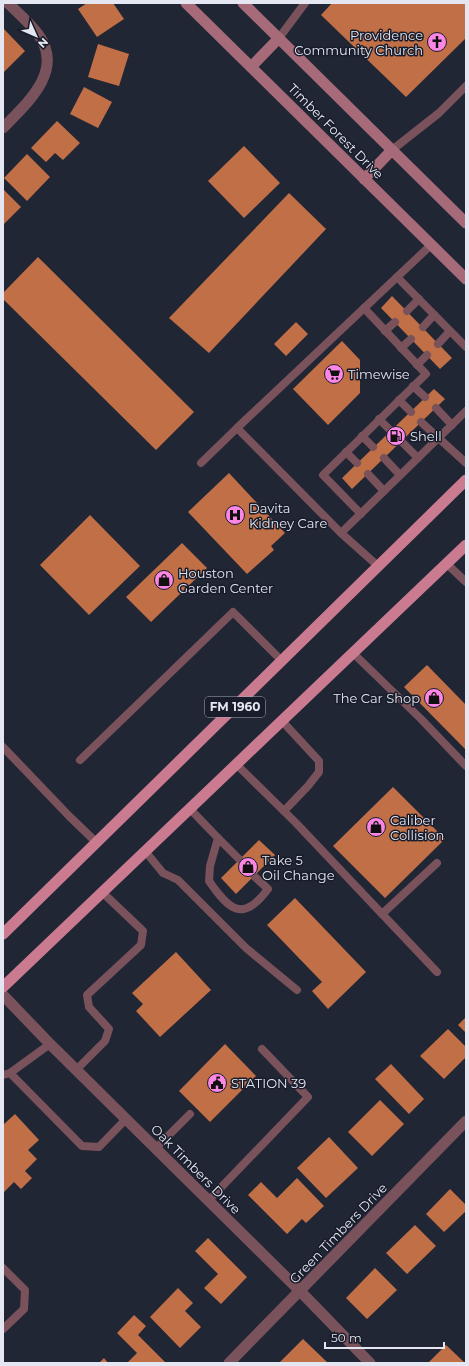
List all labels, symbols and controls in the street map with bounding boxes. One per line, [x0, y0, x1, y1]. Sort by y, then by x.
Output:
north arrow [16, 16, 56, 56]
place label: Providence Community Church [294, 27, 423, 58]
church icon: Providence Community Church [426, 31, 448, 53]
text: N [35, 35, 51, 51]
street label: Timber Forest Drive [285, 80, 387, 182]
supermarket icon: Timewise [323, 363, 345, 385]
place label: Timewise [348, 366, 410, 382]
fuel station icon: Shell [385, 425, 407, 447]
place label: Shell [410, 428, 442, 444]
place label: Davita Kidney Care [249, 500, 327, 531]
hospital icon: Davita Kidney Care [224, 504, 246, 526]
place label: Houston Garden Center [178, 565, 273, 596]
shop icon: Houston Garden Center [153, 569, 175, 591]
shop icon: The Car Shop [423, 687, 445, 709]
place label: The Car Shop [333, 690, 420, 706]
road number: FM 1960 [205, 697, 265, 717]
place label: Caliber Collision [390, 812, 444, 843]
shop icon: Caliber Collision [365, 816, 387, 838]
place label: Take 5 Oil Change [262, 852, 335, 883]
shop icon: Take 5 Oil Change [237, 856, 259, 878]
public building icon: STATION 39 [206, 1072, 228, 1094]
place label: STATION 39 [231, 1075, 306, 1091]
street label: Oak Timbers Drive [148, 1121, 244, 1217]
street label: Green Timbers Drive [286, 1179, 390, 1287]
scale bar [325, 1324, 444, 1350]
text: 50 m [331, 1330, 362, 1345]

